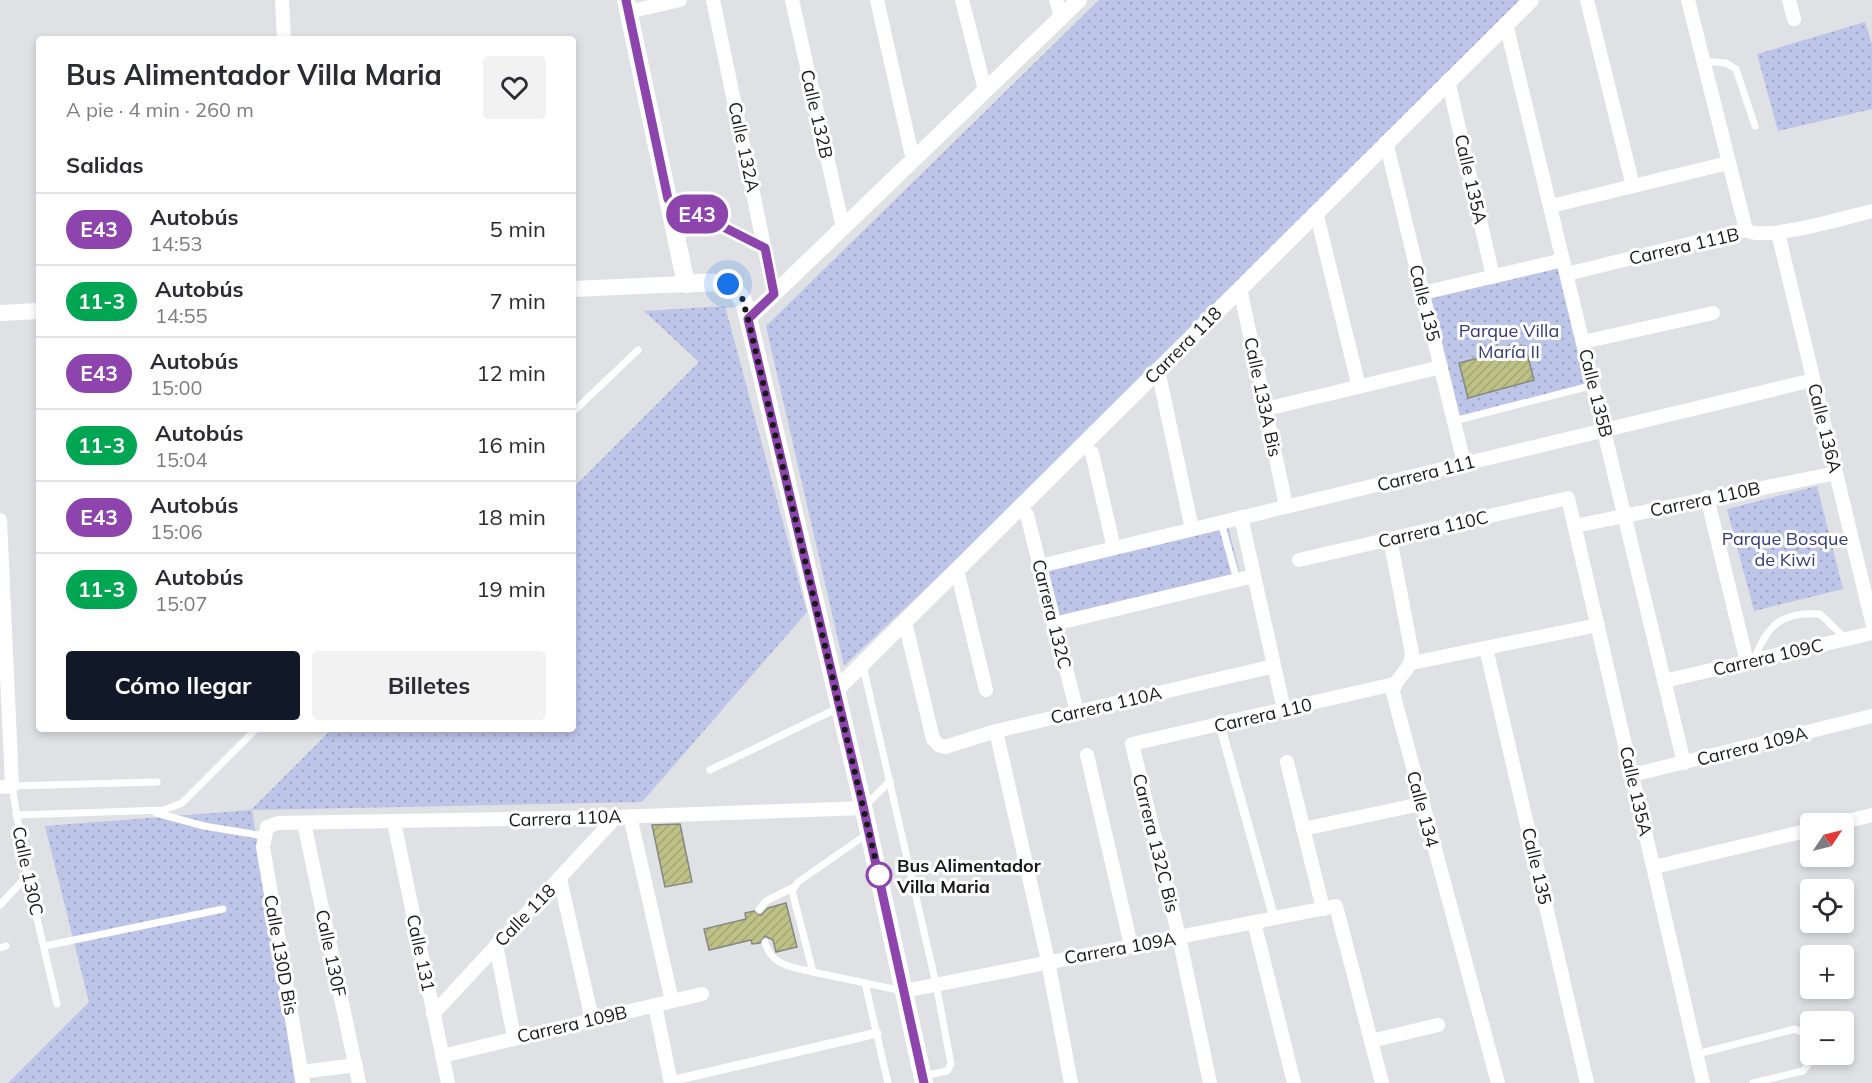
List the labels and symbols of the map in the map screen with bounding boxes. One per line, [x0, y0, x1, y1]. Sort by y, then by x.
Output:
street label: Calle 132B [796, 67, 838, 161]
street label: Calle 132A [723, 100, 765, 194]
street label: Calle 135A [1450, 132, 1492, 226]
line badge: E43 [662, 194, 732, 234]
street label: Carrera 111B [1627, 222, 1741, 270]
street label: Calle 135 [1404, 262, 1446, 344]
your location [713, 269, 743, 299]
street label: Carrera 118 [1140, 302, 1226, 388]
park label: Parque Villa María II [1459, 319, 1559, 363]
street label: Calle 133A Bis [1239, 335, 1287, 459]
street label: Calle 135B [1574, 346, 1618, 440]
street label: Calle 136A [1803, 381, 1847, 475]
street label: Carrera 111 [1375, 450, 1477, 496]
street label: Carrera 110B [1648, 476, 1762, 522]
street label: Carrera 110C [1376, 505, 1490, 553]
park label: Parque Bosque de Kiwi [1722, 527, 1848, 571]
street label: Carrera 132C [1027, 557, 1077, 671]
street label: Carrera 109C [1711, 633, 1825, 681]
street label: Carrera 110A [1048, 681, 1164, 729]
street label: Carrera 110 [1212, 693, 1314, 737]
street label: Carrera 109A [1694, 721, 1810, 771]
street label: Calle 135A [1615, 744, 1657, 838]
street label: Calle 134 [1402, 768, 1444, 850]
street label: Carrera 132C Bis [1128, 771, 1184, 915]
street label: Carrera 110A [508, 805, 622, 831]
north arrow [1800, 813, 1854, 867]
street label: Calle 130C [7, 824, 49, 918]
street label: Calle 135 [1517, 825, 1557, 907]
place label: Bus Alimentador Villa Maria [896, 854, 1042, 898]
marker: Bus Alimentador Villa Maria [866, 862, 892, 888]
street label: Calle 118 [490, 879, 560, 951]
street label: Calle 130D Bis [259, 893, 303, 1017]
street label: Calle 130F [311, 907, 351, 999]
street label: Calle 131 [402, 912, 440, 994]
street label: Carrera 109A [1062, 927, 1178, 969]
street label: Carrera 109B [515, 1000, 629, 1048]

